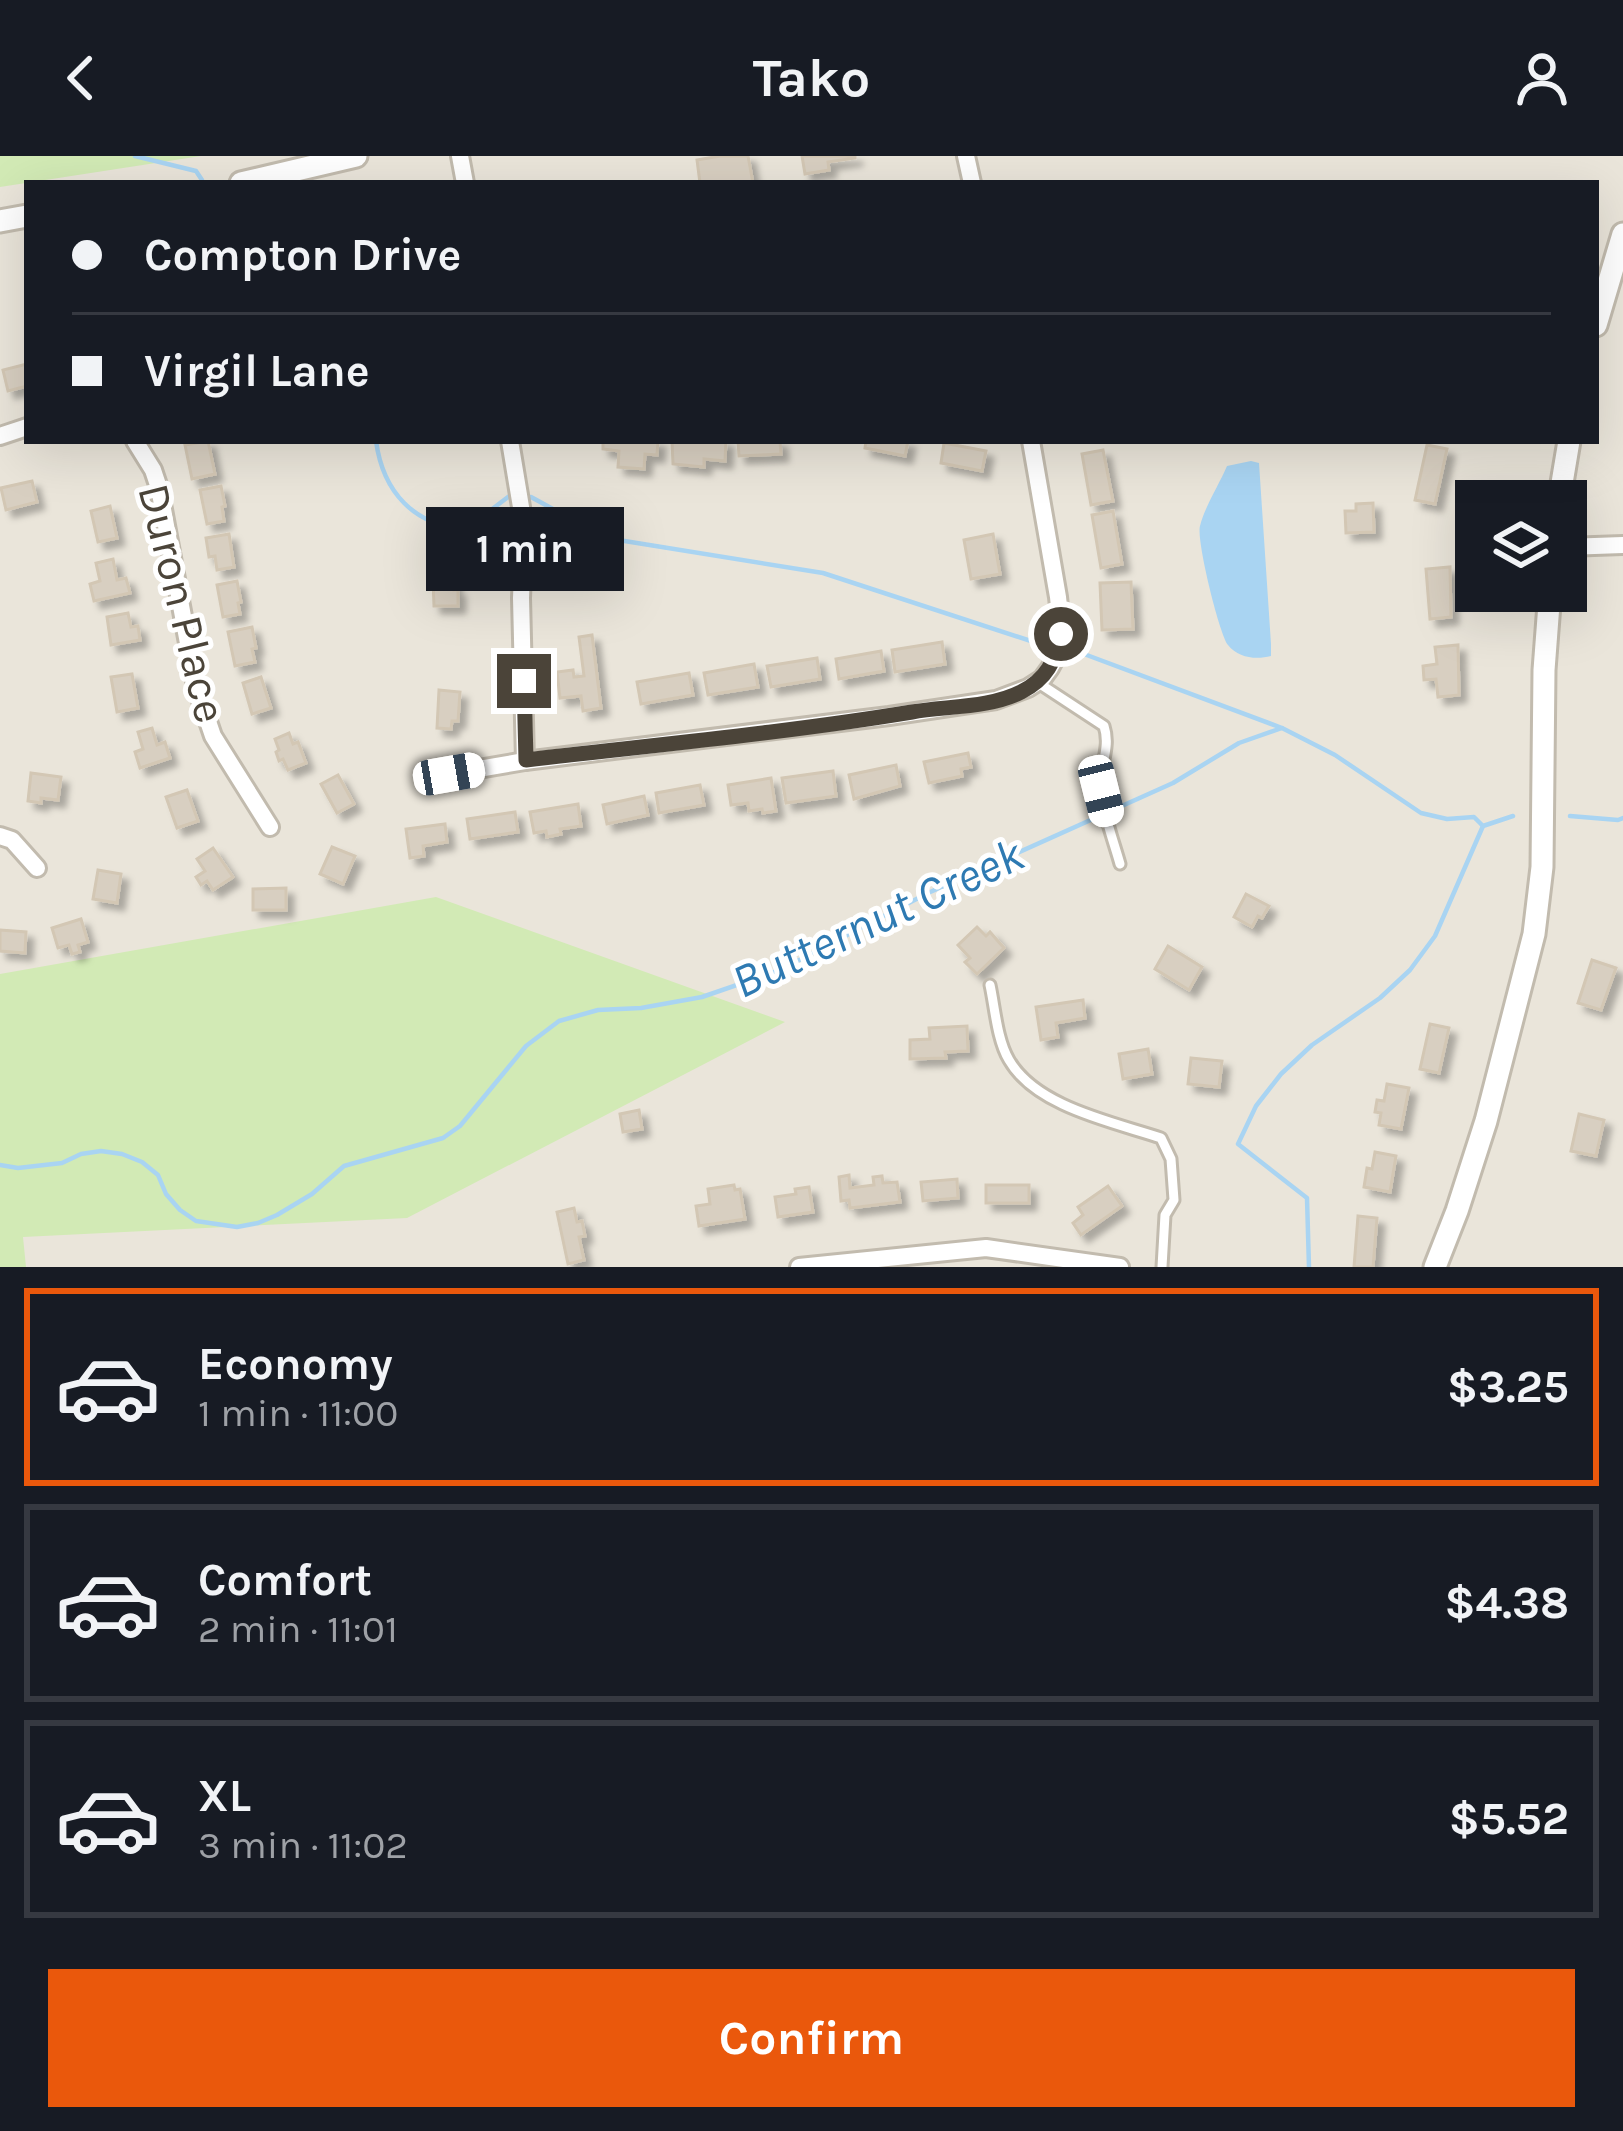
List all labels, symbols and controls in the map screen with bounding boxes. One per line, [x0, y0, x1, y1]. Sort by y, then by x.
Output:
icon: back [48, 45, 114, 111]
icon: person [1509, 45, 1575, 111]
text: Tako [753, 46, 870, 110]
text: Compton Drive [144, 229, 461, 281]
text: Virgil Lane [144, 345, 370, 397]
street label: Duron Place [127, 478, 237, 728]
map controls [1455, 480, 1587, 612]
button: layers [1455, 480, 1587, 612]
callout: 1 min [425, 507, 623, 591]
text: 1 min [476, 526, 574, 572]
route start [1034, 607, 1088, 661]
route end [497, 654, 551, 708]
car [410, 750, 488, 798]
car [1075, 752, 1127, 830]
water label: Butternut Creek [723, 826, 1032, 1010]
icon: car [54, 1333, 162, 1441]
text: Economy [198, 1338, 393, 1390]
text: $3.25 [1447, 1361, 1569, 1413]
text: 1 min · 11:00 [198, 1390, 398, 1436]
icon: car [54, 1549, 162, 1657]
text: Comfort [198, 1554, 372, 1606]
text: $4.38 [1444, 1577, 1569, 1629]
text: 2 min · 11:01 [198, 1606, 398, 1652]
icon: car [54, 1765, 162, 1873]
text: XL [198, 1770, 251, 1822]
text: $5.52 [1449, 1793, 1569, 1845]
text: 3 min · 11:02 [198, 1822, 408, 1868]
button: Confirm [48, 1969, 1575, 2107]

